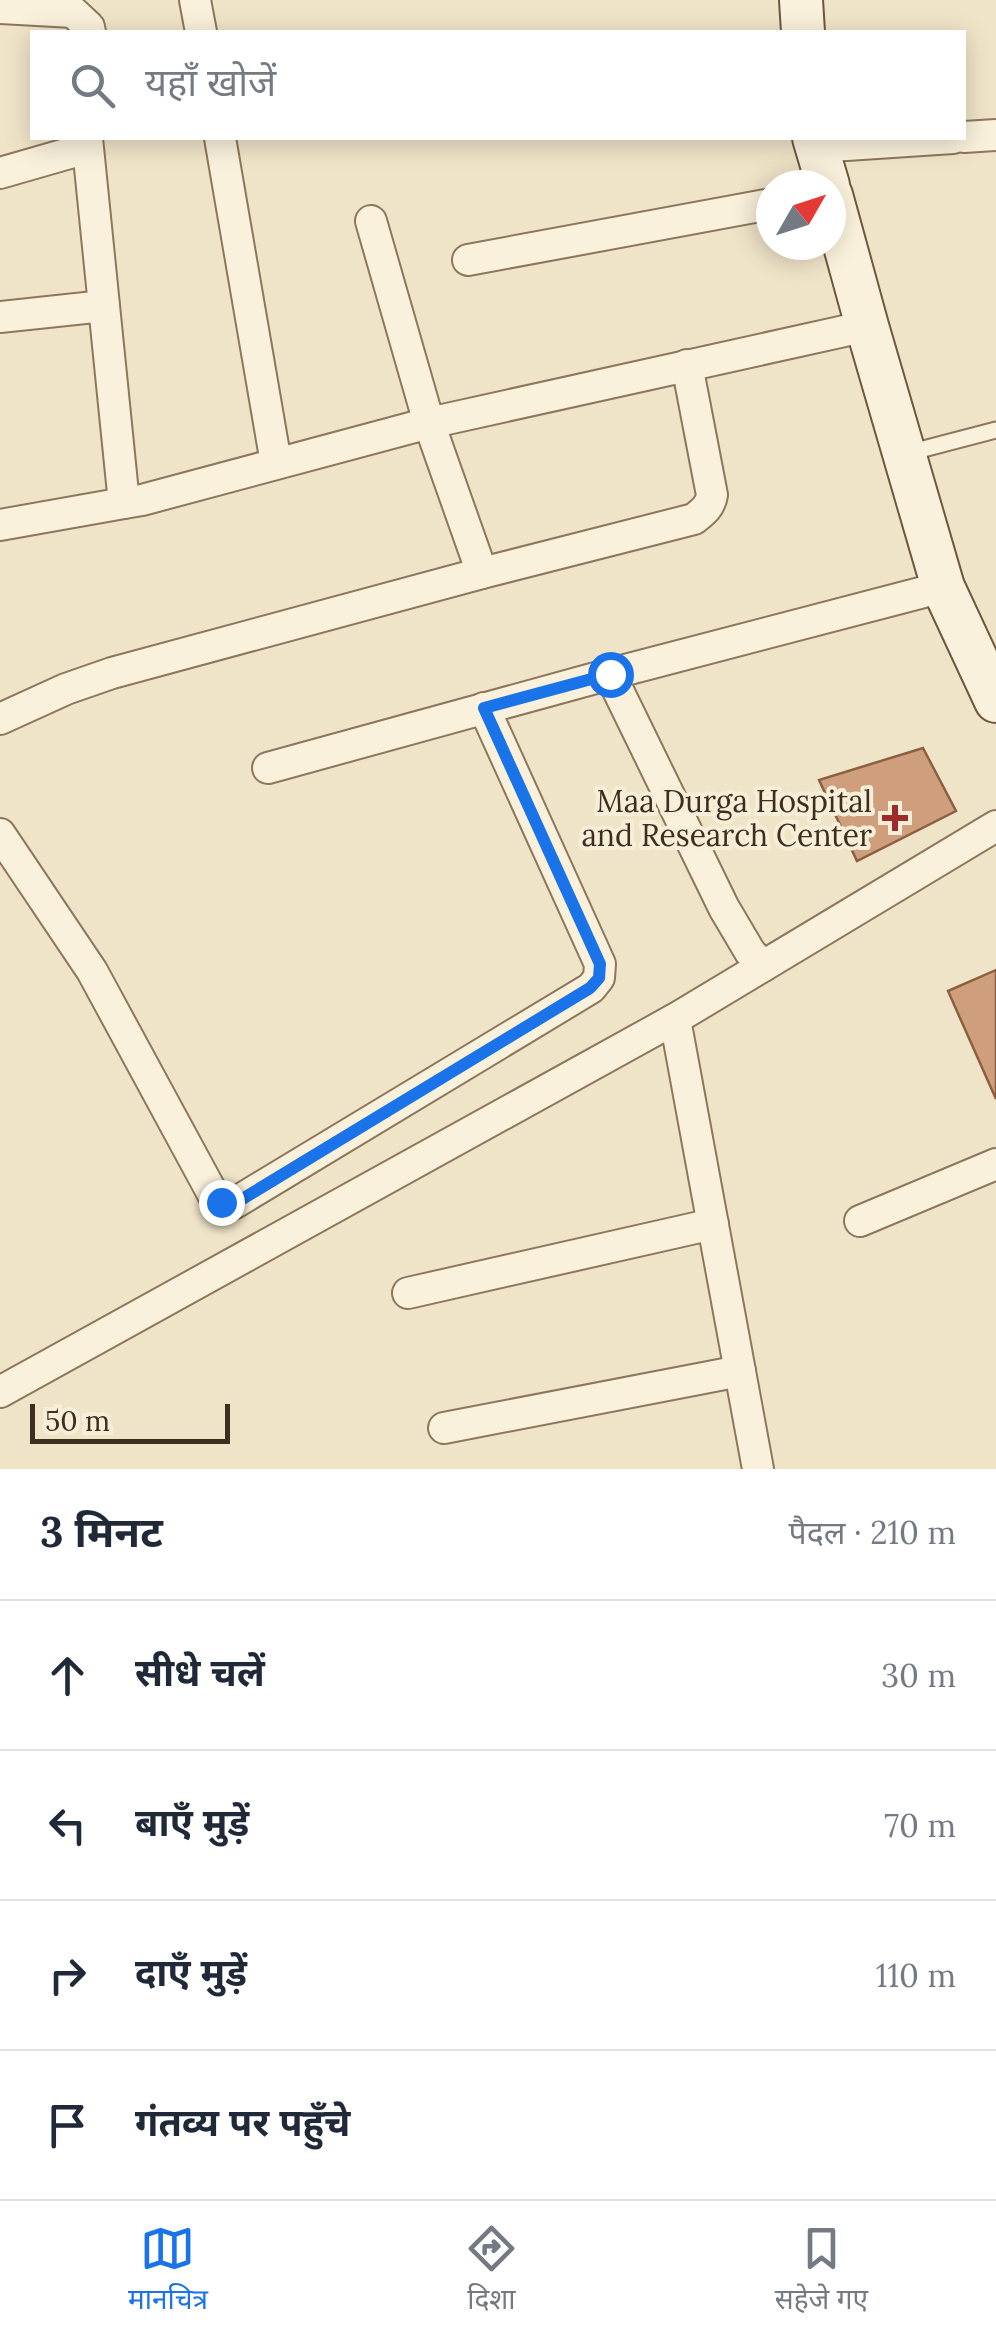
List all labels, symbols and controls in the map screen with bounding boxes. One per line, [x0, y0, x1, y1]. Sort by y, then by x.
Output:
search box [30, 30, 966, 140]
icon: search [65, 58, 120, 113]
text: यहाँ खोजें [145, 58, 276, 106]
north arrow [756, 170, 846, 260]
route start [588, 652, 634, 698]
place label: Maa Durga Hospital and Research Center [581, 782, 872, 854]
marker: Maa Durga Hospital and Research Center [882, 805, 908, 831]
route end [199, 1180, 245, 1226]
scale bar [30, 1399, 230, 1444]
text: 50 m [45, 1403, 110, 1439]
text: 3 मिनट [40, 1505, 163, 1559]
text: पैदल · 210 m [789, 1512, 956, 1553]
icon: ahead [40, 1648, 95, 1703]
text: सीधे चलें [135, 1648, 265, 1696]
text: 30 m [881, 1655, 956, 1696]
icon: left [40, 1798, 95, 1853]
text: बाएँ मुड़ें [135, 1798, 249, 1846]
text: 70 m [884, 1805, 956, 1846]
icon: right [40, 1948, 95, 2003]
text: दाएँ मुड़ें [135, 1948, 247, 1996]
text: 110 m [876, 1955, 956, 1996]
icon: arrive [40, 2098, 95, 2153]
text: गंतव्य पर पहुँचे [135, 2098, 350, 2146]
tab: मानचित्र [128, 2221, 208, 2320]
tab: दिशा [464, 2221, 519, 2320]
tab: सहेजे गए [775, 2221, 868, 2320]

